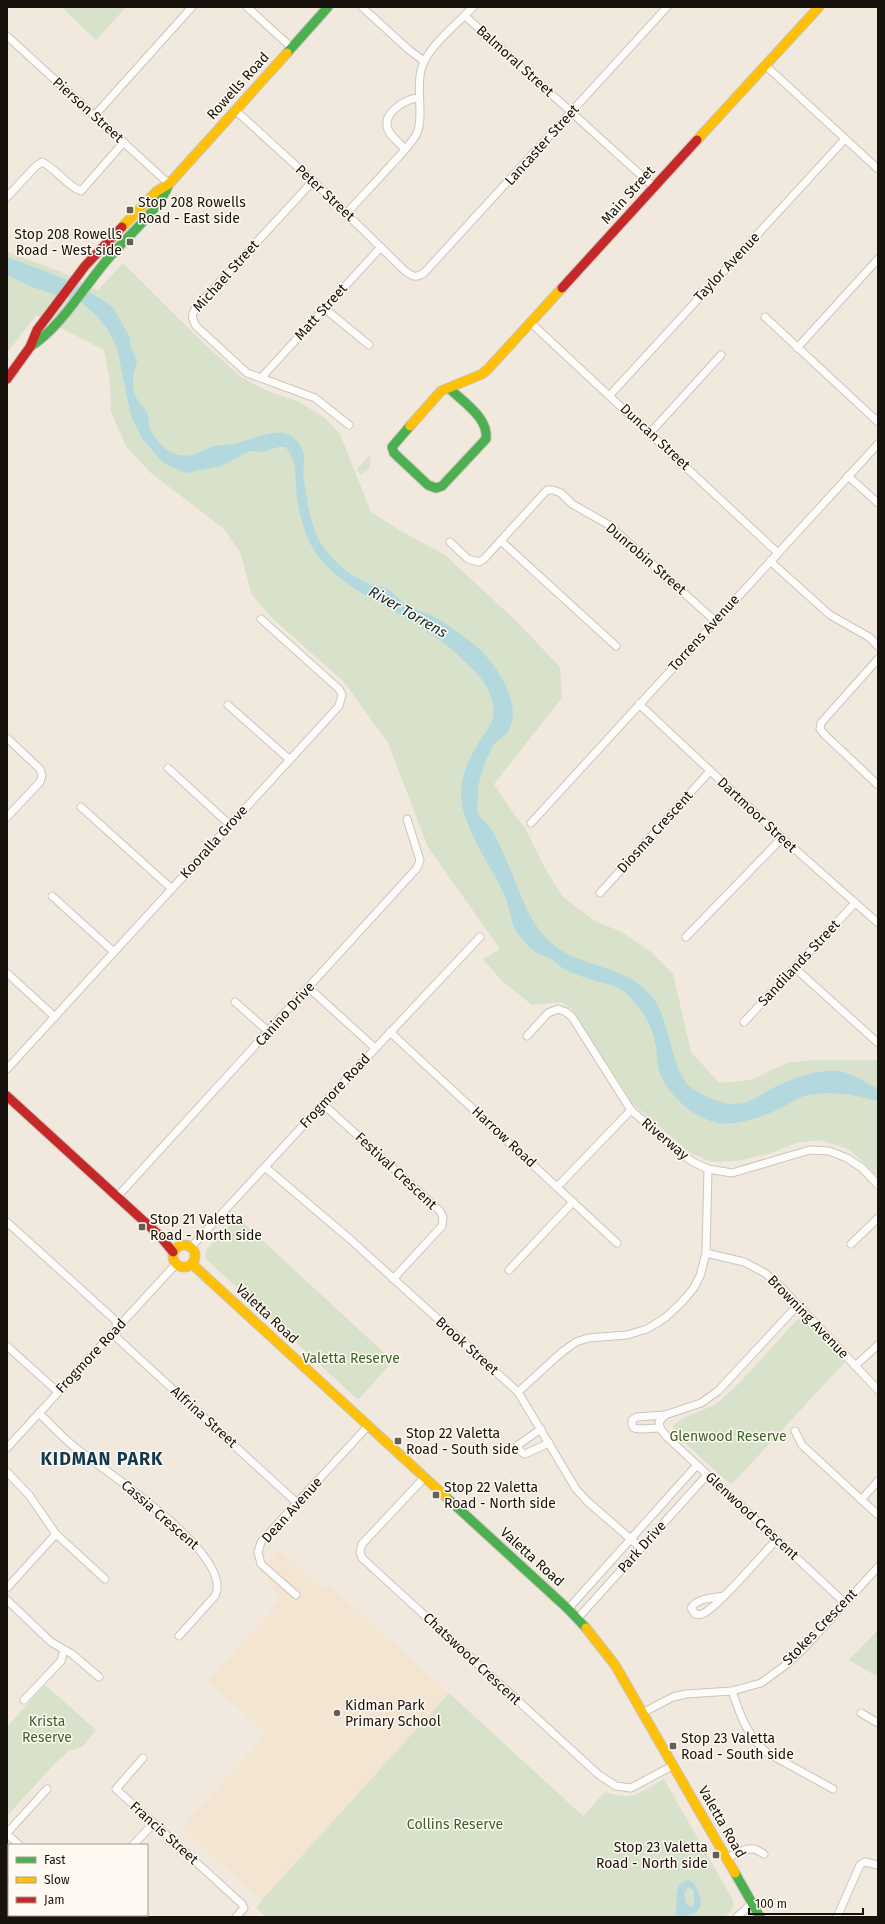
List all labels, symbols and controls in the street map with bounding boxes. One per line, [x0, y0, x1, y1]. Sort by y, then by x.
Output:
street label: Balmoral Street [473, 22, 558, 101]
street label: Rowells Road [203, 49, 273, 123]
street label: Pierson Street [49, 74, 128, 147]
street label: Lancaster Street [501, 100, 583, 189]
street label: Peter Street [292, 161, 359, 225]
street label: Main Street [597, 162, 659, 228]
place label: Stop 208 Rowells Road - East side [138, 194, 246, 227]
marker: Stop 208 Rowells Road - East side [125, 205, 135, 215]
place label: Stop 208 Rowells Road - West side [14, 226, 122, 259]
street label: Taylor Avenue [691, 229, 763, 305]
street label: Michael Street [189, 236, 263, 315]
marker: Stop 208 Rowells Road - West side [125, 237, 135, 247]
street label: Matt Street [291, 279, 351, 344]
street label: Duncan Street [616, 400, 694, 474]
street label: Dunrobin Street [602, 520, 690, 599]
water label: River Torrens [366, 582, 451, 642]
street label: Torrens Avenue [665, 591, 743, 675]
street label: Dartmoor Street [714, 774, 801, 857]
street label: Diosma Crescent [614, 787, 697, 877]
street label: Kooralla Grove [177, 802, 251, 882]
street label: Sandilands Street [755, 915, 844, 1010]
street label: Canino Drive [252, 978, 318, 1050]
street label: Frogmore Road [296, 1050, 374, 1132]
street label: Harrow Road [468, 1103, 540, 1171]
street label: Riverway [638, 1114, 692, 1164]
street label: Festival Crescent [352, 1129, 441, 1214]
place label: Stop 21 Valetta Road - North side [150, 1211, 262, 1244]
marker: Stop 21 Valetta Road - North side [137, 1222, 147, 1232]
street label: Browning Avenue [764, 1272, 852, 1362]
street label: Valetta Road [232, 1281, 302, 1347]
street label: Brook Street [432, 1313, 503, 1379]
street label: Frogmore Road [52, 1315, 130, 1397]
park label: Valetta Reserve [302, 1350, 400, 1367]
street label: Alfrina Street [167, 1383, 241, 1452]
place label: Stop 22 Valetta Road - South side [406, 1425, 519, 1458]
park label: Glenwood Reserve [669, 1428, 787, 1445]
marker: Stop 22 Valetta Road - South side [393, 1436, 403, 1446]
district label: KIDMAN PARK [40, 1448, 164, 1470]
street label: Glenwood Crescent [702, 1468, 803, 1564]
street label: Dean Avenue [258, 1474, 326, 1546]
street label: Cassia Crescent [118, 1477, 203, 1554]
place label: Stop 22 Valetta Road - North side [444, 1479, 556, 1512]
marker: Stop 22 Valetta Road - North side [431, 1490, 441, 1500]
street label: Park Drive [614, 1517, 670, 1577]
street label: Valetta Road [497, 1524, 567, 1590]
street label: Stokes Crescent [779, 1585, 861, 1669]
street label: Chatswood Crescent [420, 1609, 525, 1709]
place label: Kidman Park Primary School [345, 1697, 441, 1730]
marker: Kidman Park Primary School [332, 1708, 342, 1718]
park label: Krista Reserve [22, 1713, 72, 1746]
place label: Stop 23 Valetta Road - South side [681, 1730, 794, 1763]
marker: Stop 23 Valetta Road - South side [668, 1741, 678, 1751]
street label: Valetta Road [695, 1783, 749, 1861]
street label: Francis Street [126, 1798, 202, 1869]
park label: Collins Reserve [407, 1816, 503, 1833]
place label: Stop 23 Valetta Road - North side [596, 1839, 708, 1872]
legend [8, 1844, 148, 1916]
marker: Stop 23 Valetta Road - North side [711, 1850, 721, 1860]
text: Fast [44, 1853, 66, 1867]
text: Slow [44, 1873, 70, 1887]
scale bar [749, 1890, 863, 1916]
text: Jam [44, 1893, 64, 1907]
text: 100 m [755, 1897, 787, 1911]

